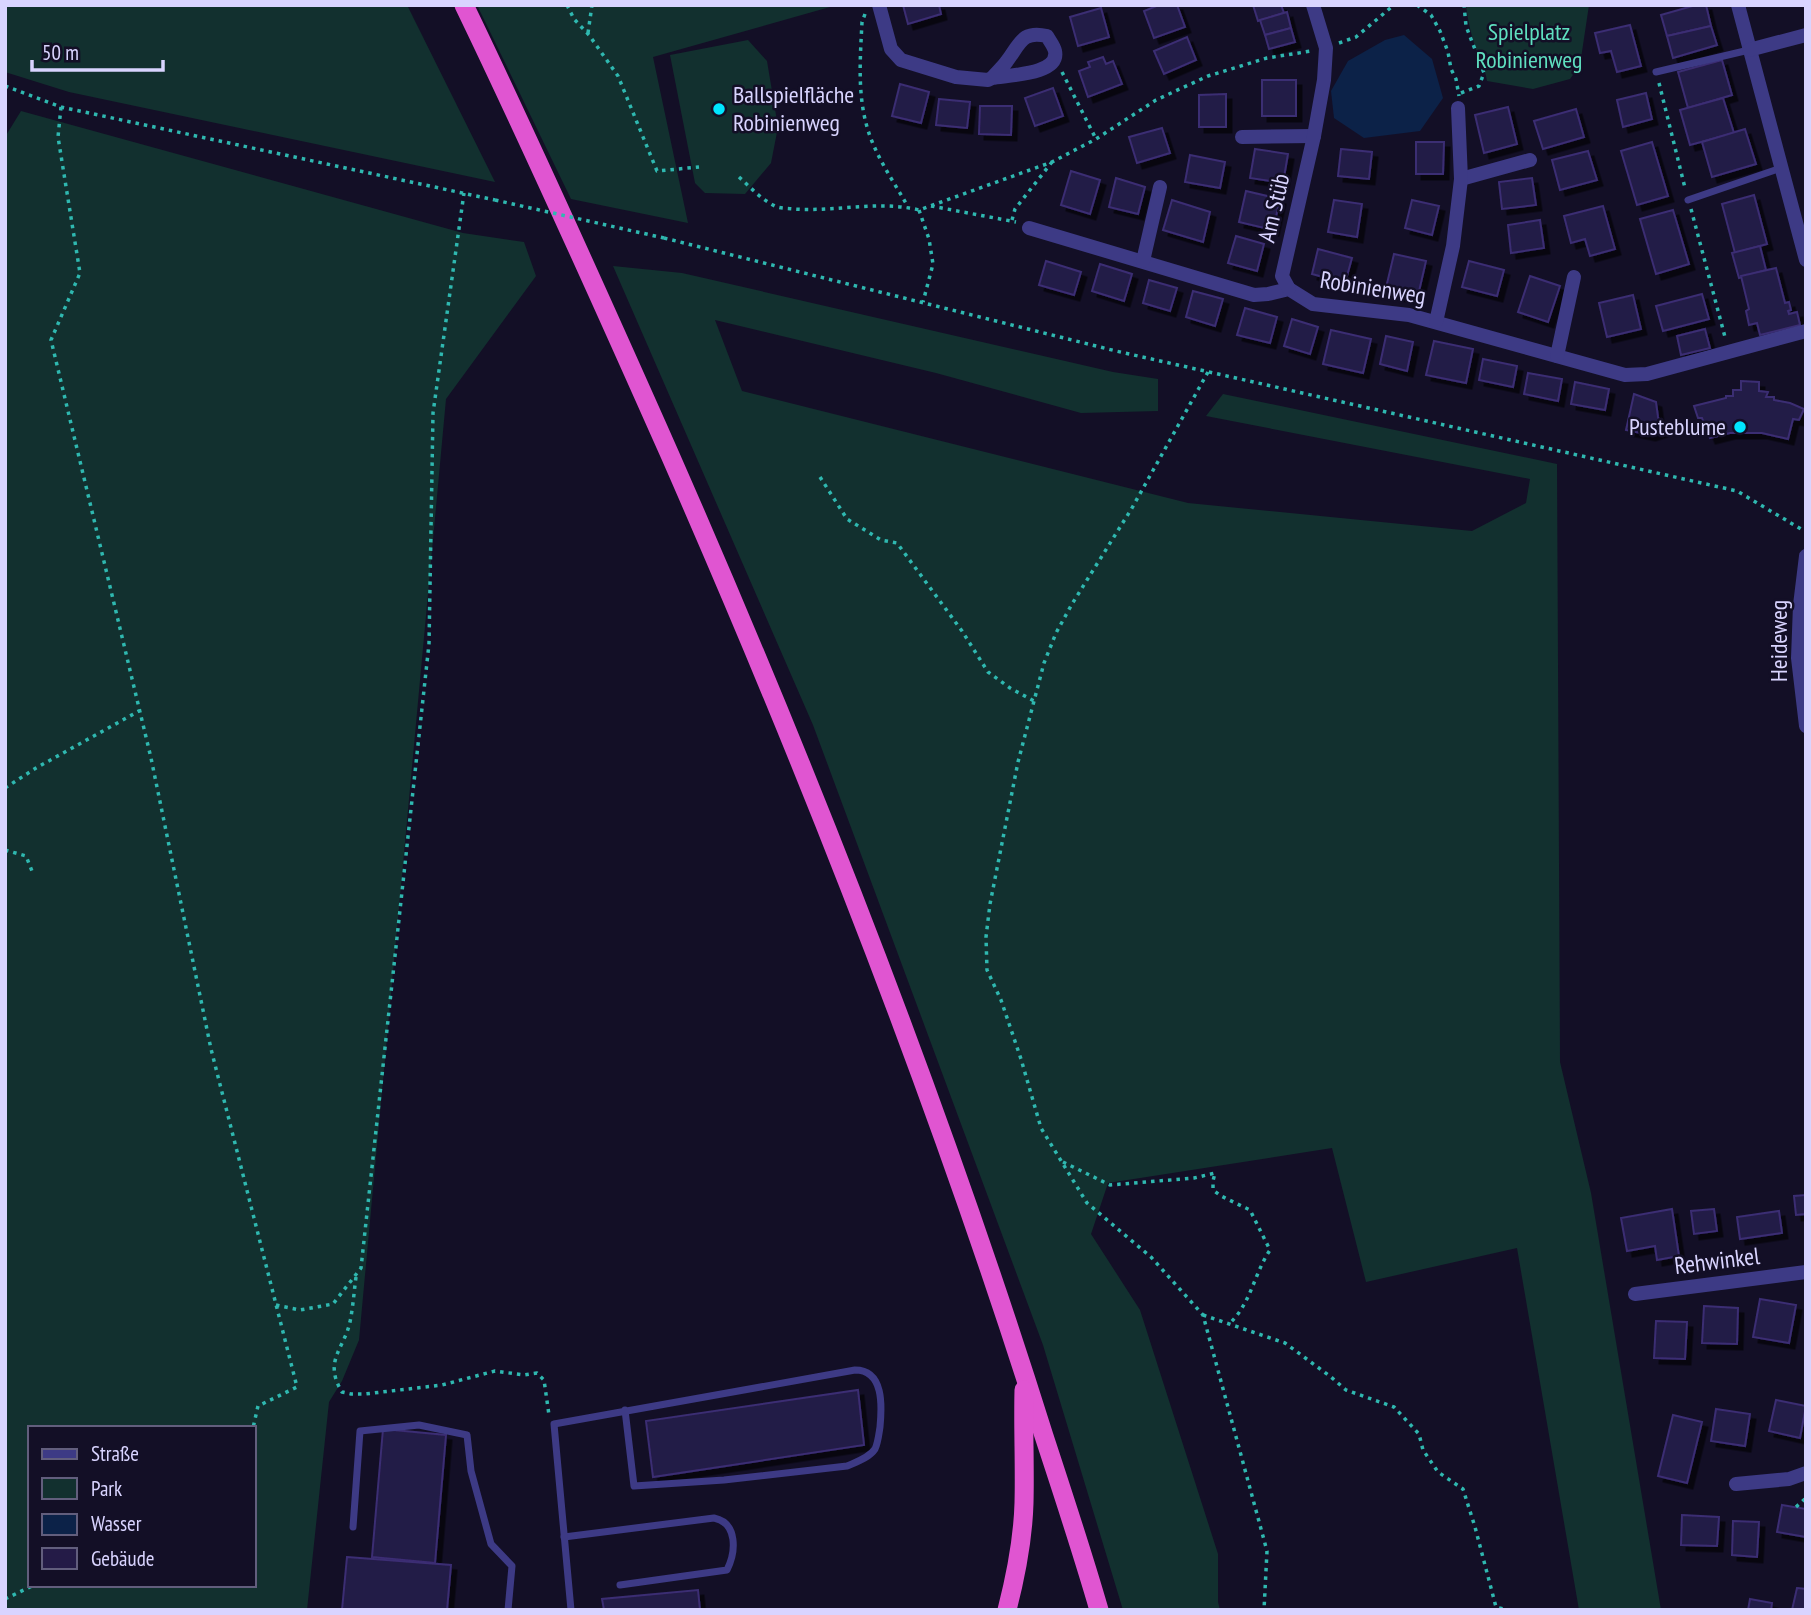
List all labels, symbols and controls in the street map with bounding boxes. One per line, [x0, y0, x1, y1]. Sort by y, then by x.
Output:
park label: Spielplatz Robinienweg [1476, 16, 1582, 75]
scale bar [32, 28, 163, 72]
text: 50 m [42, 39, 79, 66]
place label: Ballspielfläche Robinienweg [733, 79, 854, 138]
marker: Ballspielfläche Robinienweg [711, 101, 727, 117]
street label: Am Stüb [1251, 170, 1296, 245]
street label: Robinienweg [1318, 264, 1428, 311]
place label: Pusteblume [1629, 411, 1726, 442]
marker: Pusteblume [1732, 419, 1748, 435]
street label: Heideweg [1763, 600, 1794, 682]
street label: Rehwinkel [1673, 1240, 1762, 1281]
legend [28, 1426, 256, 1587]
text: Straße [91, 1440, 139, 1467]
text: Park [91, 1475, 122, 1502]
text: Wasser [91, 1510, 142, 1537]
text: Gebäude [91, 1545, 154, 1572]

